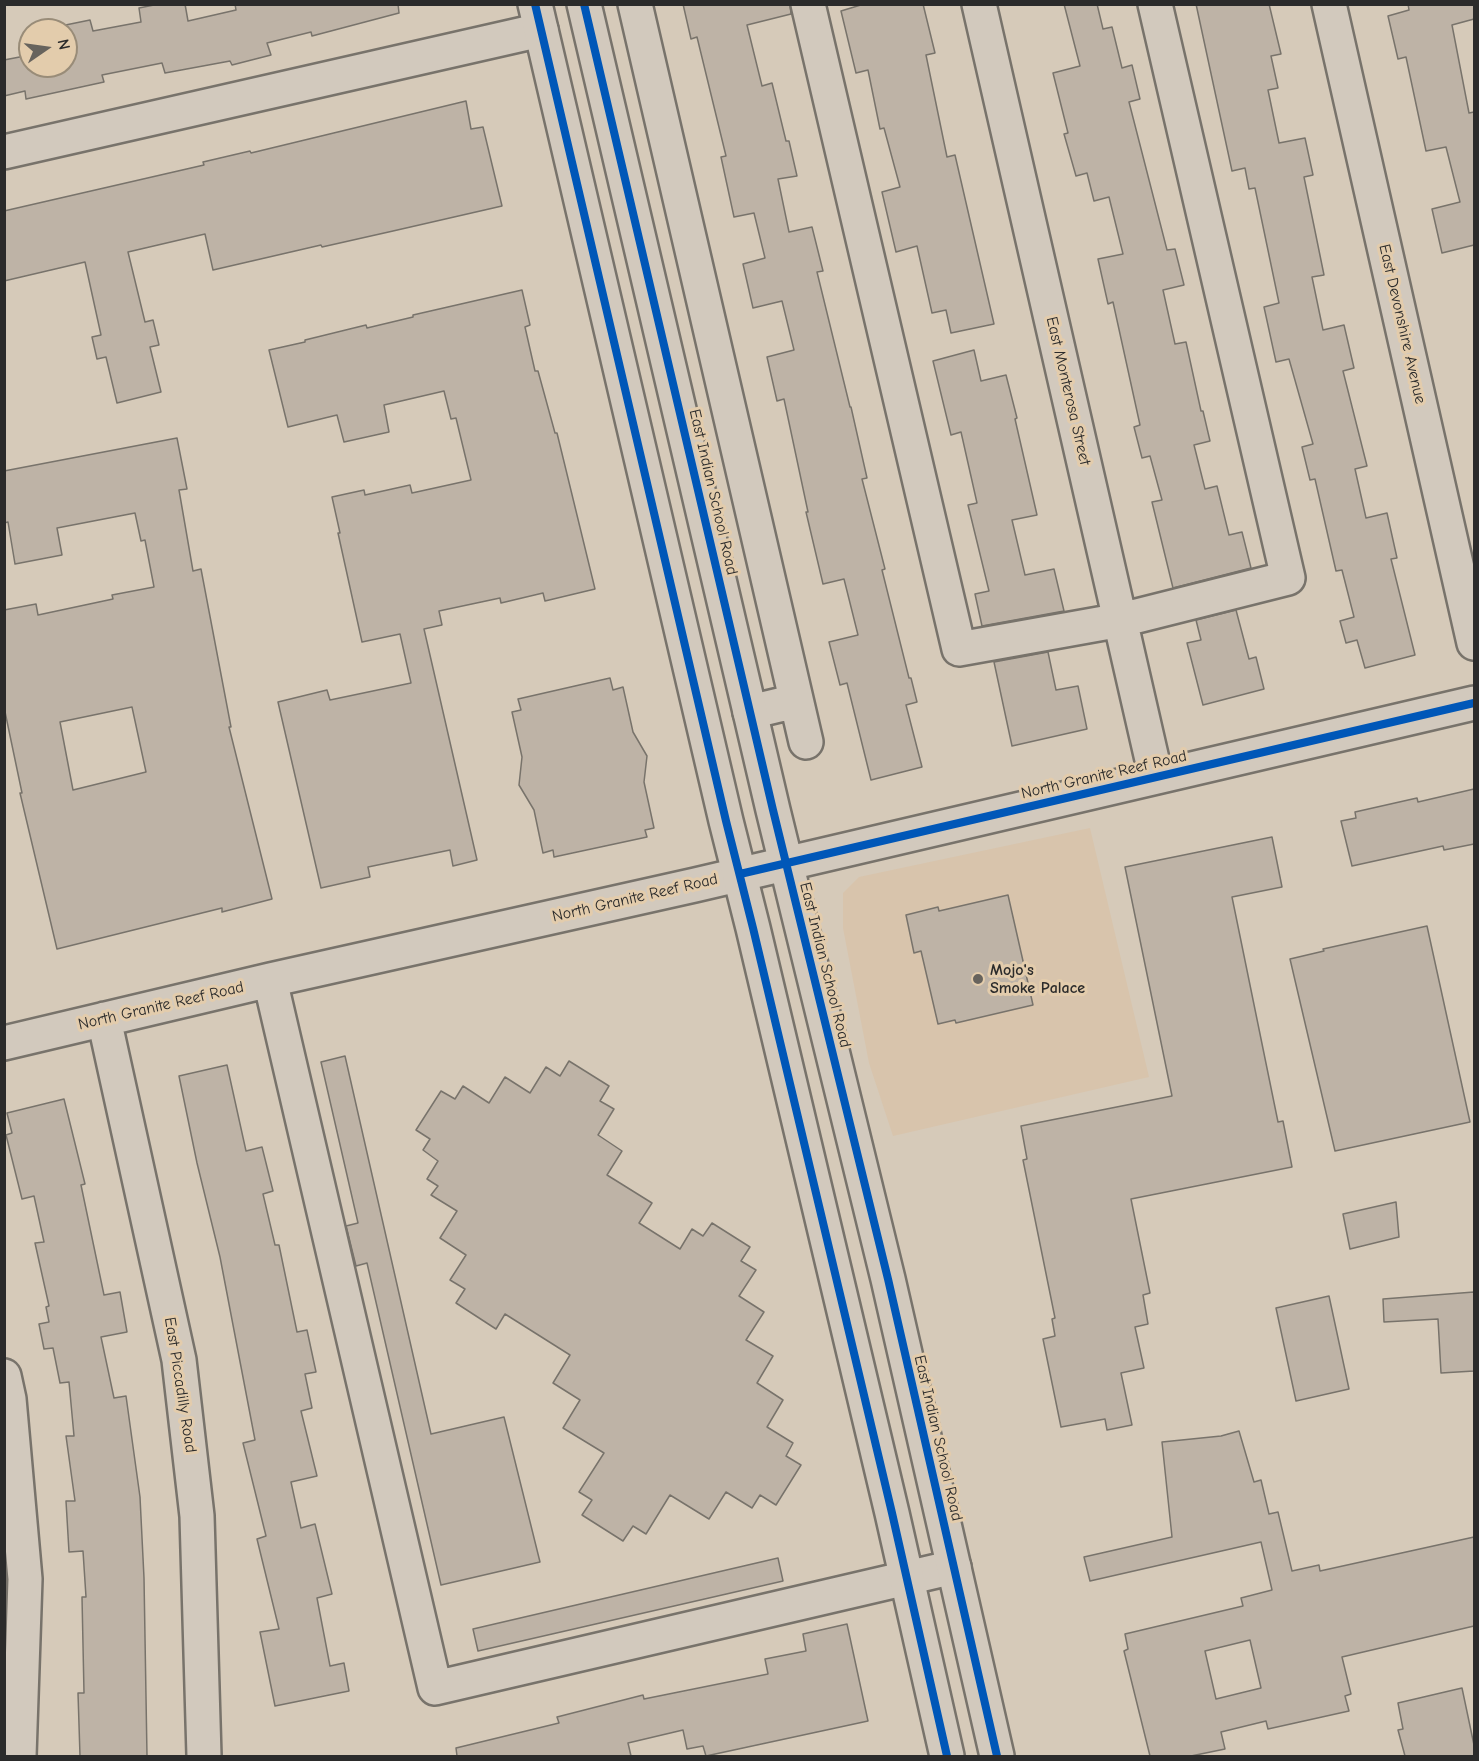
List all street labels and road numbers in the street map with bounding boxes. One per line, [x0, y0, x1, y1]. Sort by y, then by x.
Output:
street label: East Devonshire Avenue [1374, 242, 1430, 406]
street label: East Monterosa Street [1042, 315, 1094, 467]
street label: East Indian School Road [685, 407, 741, 577]
street label: North Granite Reef Road [1019, 747, 1189, 803]
street label: North Granite Reef Road [550, 870, 720, 926]
street label: East Indian School Road [795, 880, 855, 1050]
street label: North Granite Reef Road [76, 978, 246, 1034]
street label: East Piccadilly Road [160, 1316, 200, 1454]
street label: East Indian School Road [910, 1353, 966, 1523]

